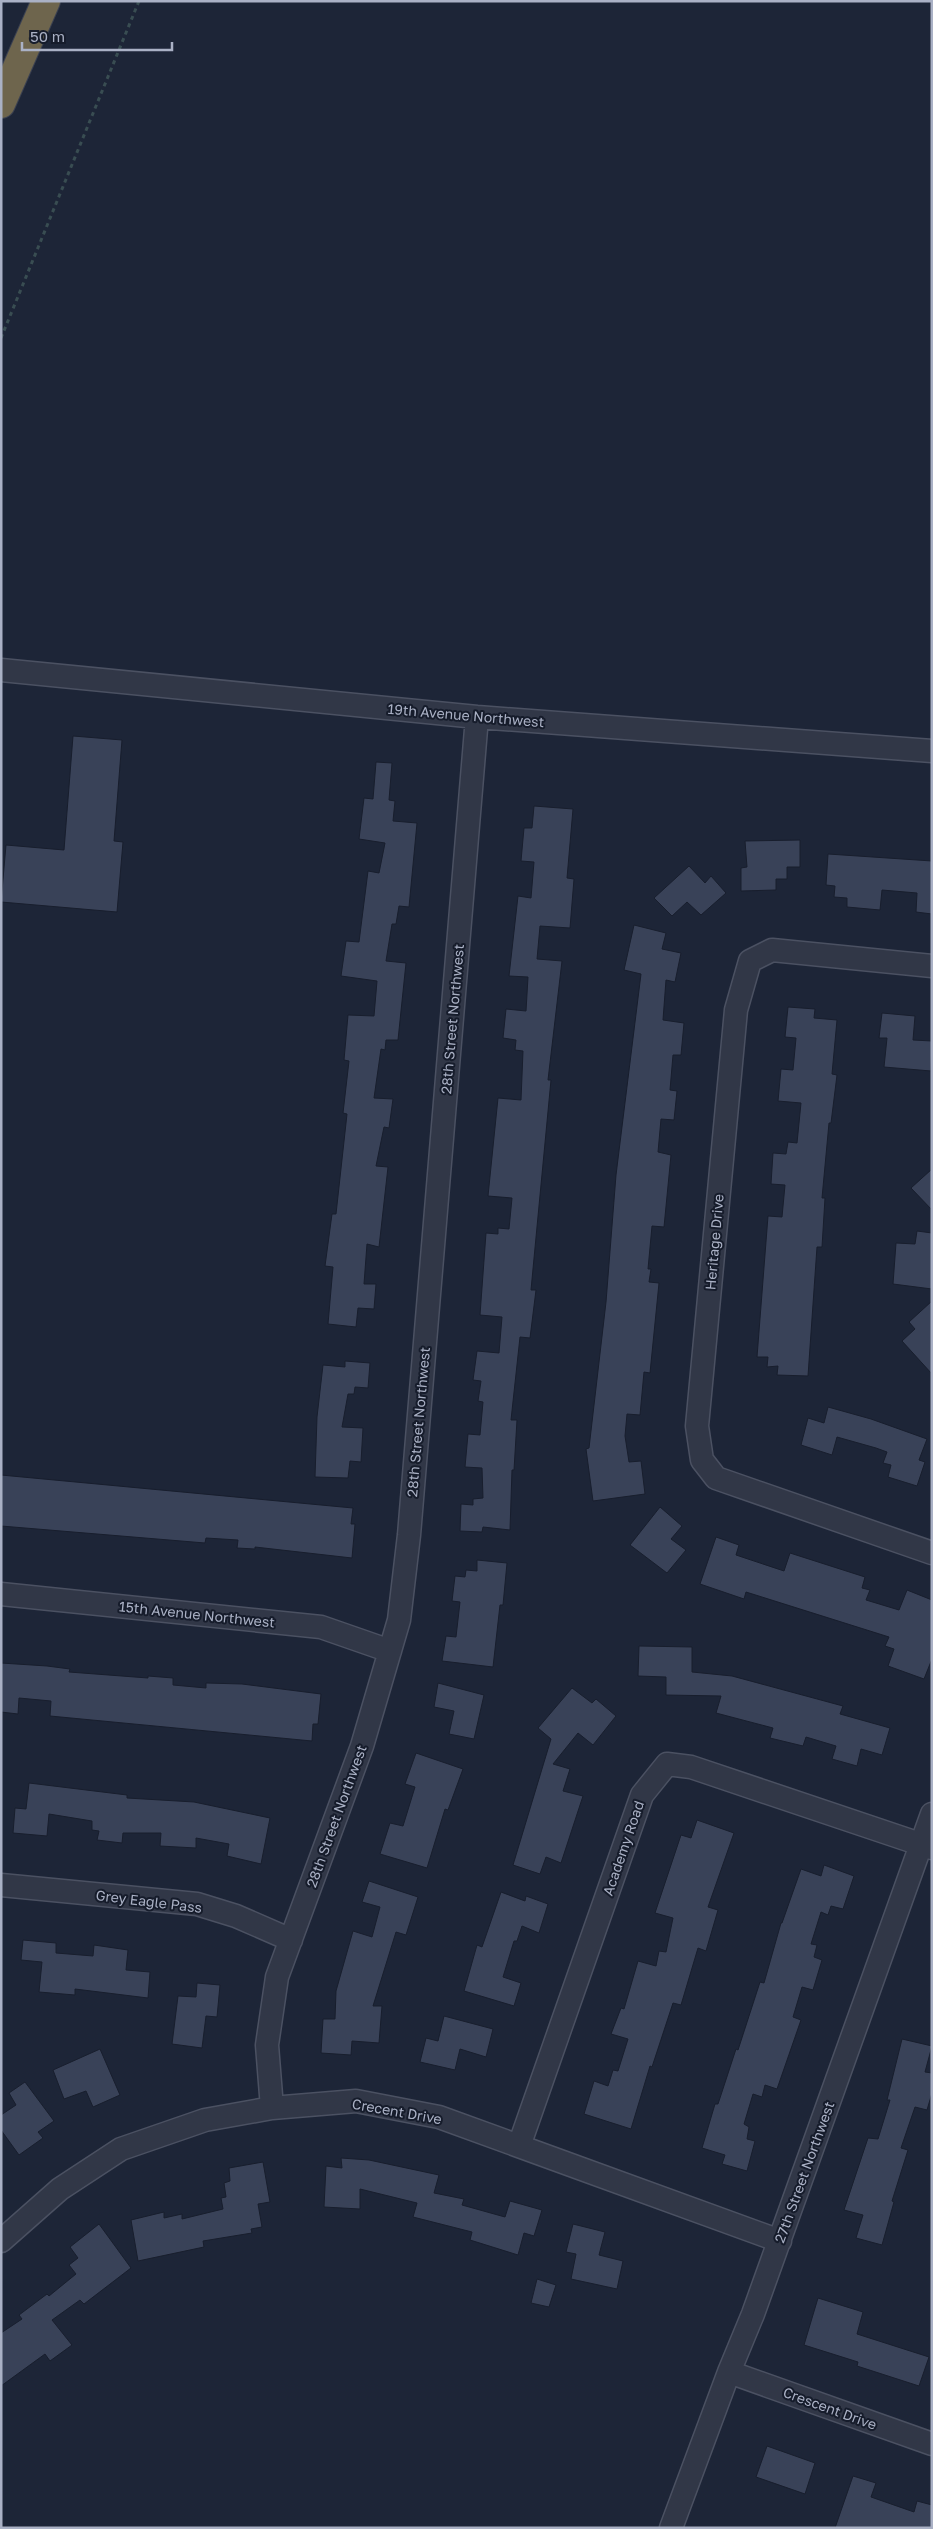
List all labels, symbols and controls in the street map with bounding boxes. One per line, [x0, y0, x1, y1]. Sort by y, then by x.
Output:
scale bar [22, 20, 172, 52]
text: 50 m [30, 27, 65, 45]
street label: 19th Avenue Northwest [387, 700, 545, 730]
street label: 28th Street Northwest [437, 943, 467, 1095]
street label: Heritage Drive [701, 1193, 727, 1291]
street label: 28th Street Northwest [403, 1346, 433, 1498]
street label: 15th Avenue Northwest [118, 1597, 276, 1631]
street label: 28th Street Northwest [302, 1742, 370, 1890]
street label: Academy Road [599, 1798, 647, 1898]
street label: Grey Eagle Pass [95, 1886, 203, 1916]
street label: Crecent Drive [351, 2095, 443, 2127]
street label: 27th Street Northwest [770, 2099, 838, 2245]
street label: Crescent Drive [781, 2383, 879, 2433]

